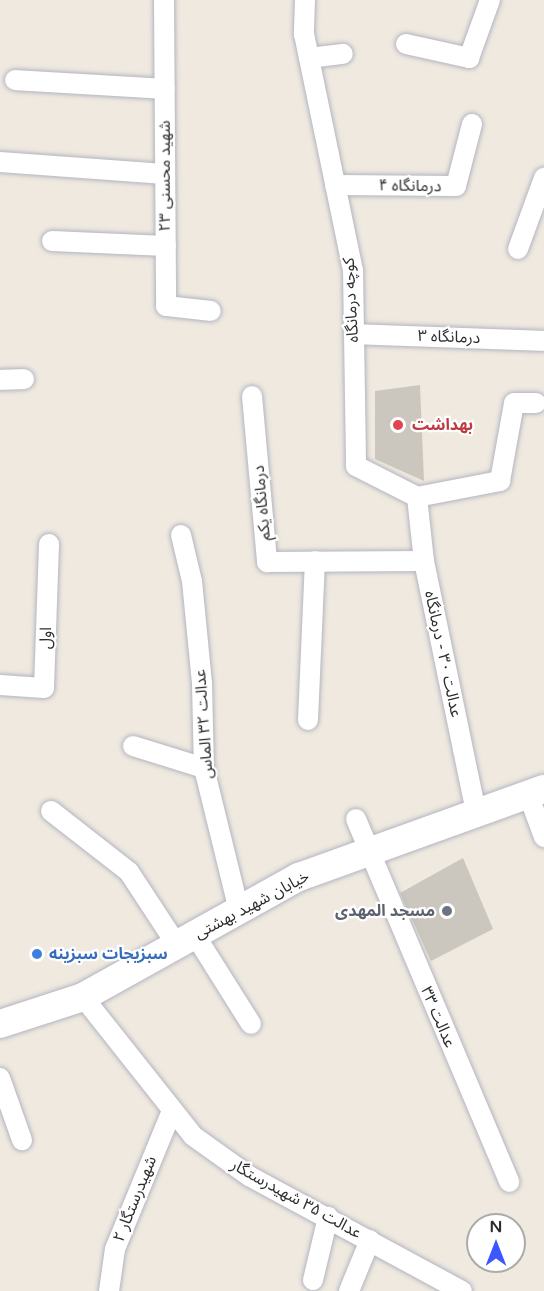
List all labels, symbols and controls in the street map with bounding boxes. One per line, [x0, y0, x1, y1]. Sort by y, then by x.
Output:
street label: شهید محسنی ۲۳ [155, 120, 175, 232]
street label: درمانگاه ۴ [378, 176, 442, 196]
street label: کوچه درمانگاه [339, 257, 363, 343]
street label: درمانگاه ۳ [417, 326, 481, 348]
place label: بهداشت [412, 415, 473, 435]
marker: بهداشت [389, 416, 407, 434]
street label: درمانگاه یکم [249, 465, 275, 541]
street label: عدالت ۳۰ - درمانگاه [420, 589, 466, 719]
street label: اول [36, 627, 56, 649]
street label: عدالت ۳۲ الماس [191, 669, 217, 779]
street label: خیابان شهید بهشتی [191, 867, 313, 943]
place label: مسجد المهدی [335, 901, 435, 921]
marker: مسجد المهدی [440, 904, 454, 918]
place label: سبزیجات سبزینه [49, 944, 168, 964]
marker: سبزیجات سبزینه [30, 947, 44, 961]
street label: عدالت ۳۳ [417, 984, 459, 1050]
street label: شهیدرستگار ۲ [109, 1153, 161, 1245]
street label: عدالت ۳۵ شهیدرستگار [227, 1155, 365, 1243]
north arrow [466, 1213, 526, 1273]
text: N [490, 1217, 502, 1237]

